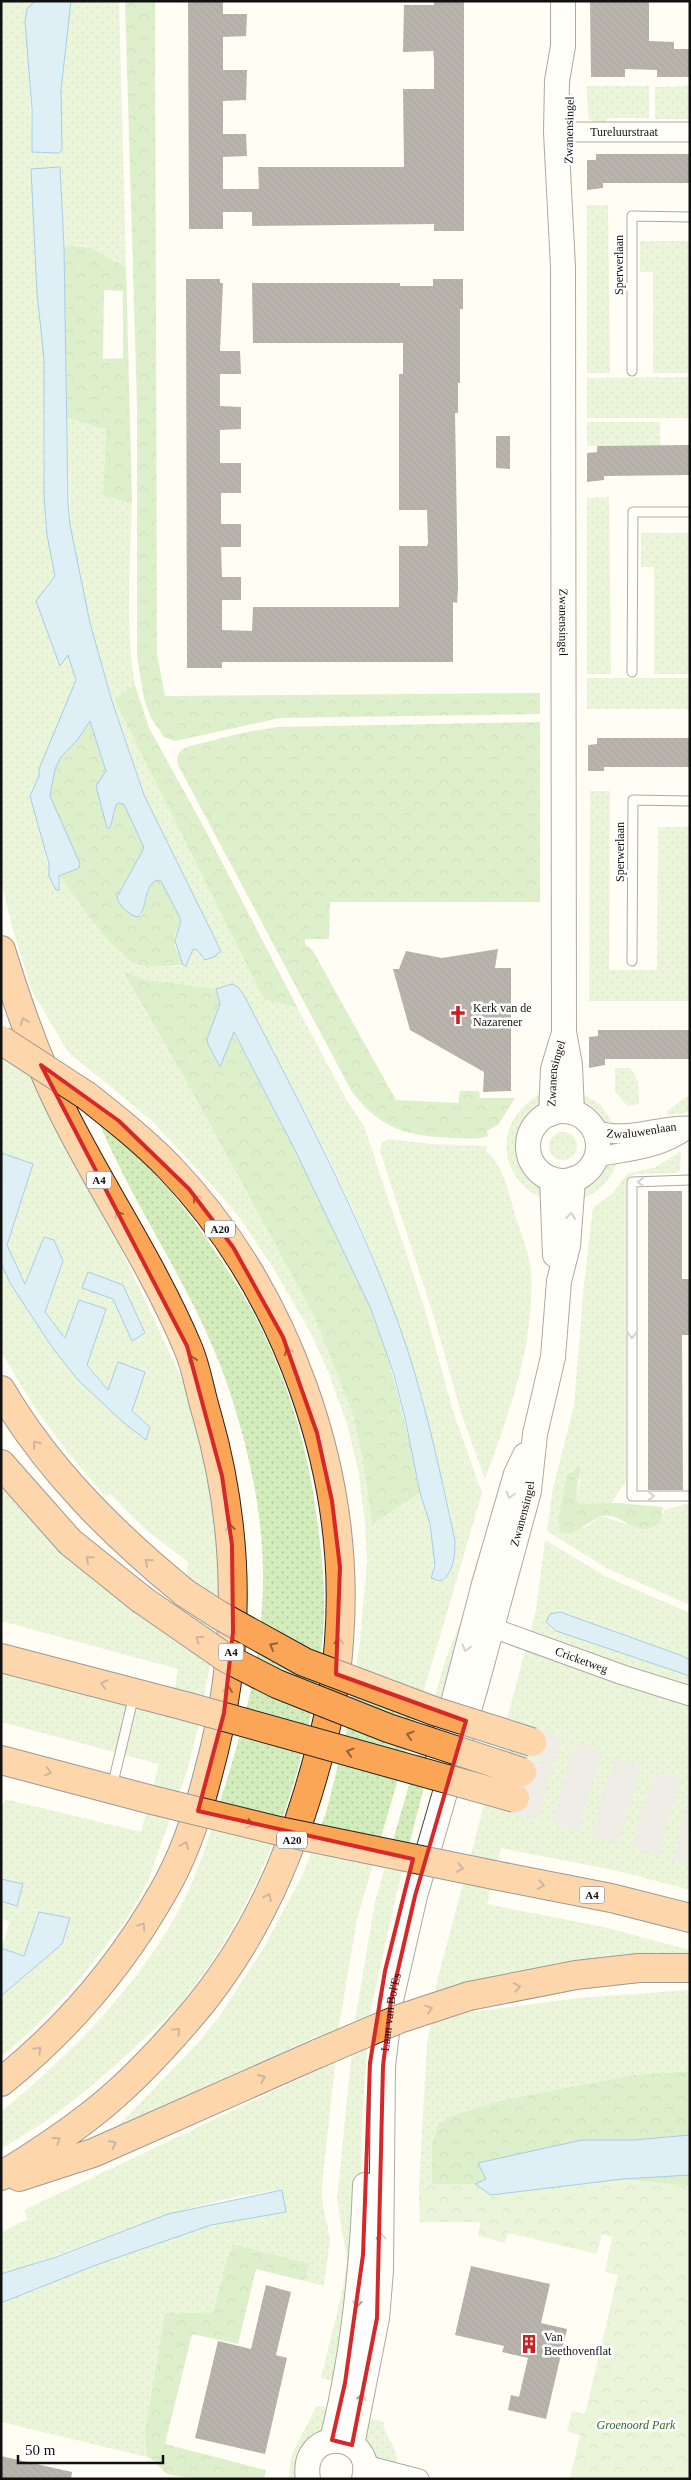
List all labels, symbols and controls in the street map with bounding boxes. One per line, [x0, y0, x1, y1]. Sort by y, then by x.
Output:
street label: Zwanensingel [561, 96, 577, 164]
street label: Tureluurstraat [590, 125, 658, 139]
street label: Sperwerlaan [612, 235, 626, 295]
street label: Zwanensingel [556, 589, 571, 657]
street label: Sperwerlaan [613, 822, 627, 882]
place label: Kerk van de Nazarener [473, 1001, 532, 1029]
church icon: Kerk van de Nazarener [447, 1004, 469, 1026]
one-way arrow [20, 1018, 30, 1026]
street label: Zwanensingel [544, 1038, 568, 1107]
street label: Zwaluwenlaan [606, 1119, 677, 1141]
road number: A4 [86, 1172, 112, 1188]
one-way arrow [637, 1176, 645, 1187]
one-way arrow [193, 1194, 202, 1204]
one-way arrow [115, 1211, 125, 1220]
one-way arrow [565, 1212, 576, 1220]
road number: A20 [205, 1220, 235, 1238]
one-way arrow [627, 1332, 637, 1340]
one-way arrow [284, 1348, 294, 1356]
one-way arrow [188, 1355, 198, 1364]
one-way arrow [34, 1441, 42, 1450]
street label: Zwanensingel [507, 1480, 537, 1548]
one-way arrow [505, 1490, 515, 1498]
one-way arrow [648, 1491, 655, 1501]
one-way arrow [225, 1523, 236, 1531]
one-way arrow [85, 1555, 94, 1564]
one-way arrow [144, 1558, 153, 1567]
one-way arrow [195, 1636, 205, 1645]
one-way arrow [333, 1637, 344, 1645]
one-way arrow [269, 1642, 278, 1652]
road number: A4 [218, 1644, 244, 1660]
one-way arrow [461, 1644, 472, 1653]
street label: Cricketweg [553, 1644, 610, 1676]
one-way arrow [100, 1679, 109, 1690]
one-way arrow [222, 1685, 232, 1693]
one-way arrow [406, 1731, 414, 1741]
one-way arrow [346, 1747, 355, 1757]
one-way arrow [44, 1767, 52, 1777]
one-way arrow [246, 1818, 254, 1829]
road number: A20 [277, 1832, 307, 1848]
one-way arrow [179, 1842, 189, 1850]
one-way arrow [456, 1863, 465, 1873]
one-way arrow [537, 1879, 546, 1889]
road number: A4 [580, 1886, 604, 1904]
one-way arrow [262, 1893, 272, 1902]
one-way arrow [135, 1922, 145, 1931]
street label: Laan van Bol'Es [378, 1971, 404, 2052]
one-way arrow [512, 1982, 521, 1992]
one-way arrow [424, 2005, 433, 2015]
one-way arrow [171, 2028, 180, 2037]
one-way arrow [32, 2047, 41, 2056]
one-way arrow [257, 2073, 266, 2084]
one-way arrow [51, 2137, 61, 2146]
one-way arrow [108, 2139, 117, 2150]
one-way arrow [376, 2232, 386, 2240]
one-way arrow [352, 2300, 363, 2308]
place label: Van Beethovenflat [544, 2330, 612, 2358]
building icon: Van Beethovenflat [518, 2333, 540, 2355]
one-way arrow [356, 2392, 367, 2401]
park label: Groenoord Park [597, 2418, 676, 2432]
scale bar [18, 2432, 162, 2464]
text: 50 m [25, 2442, 56, 2458]

